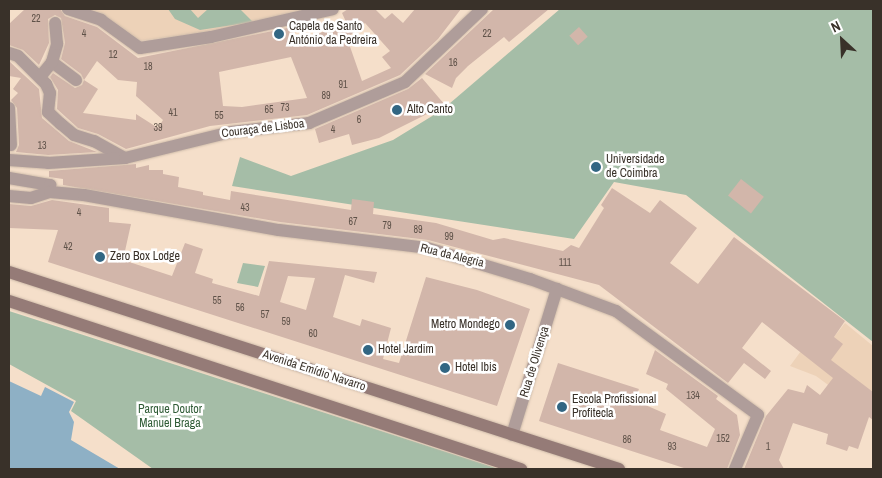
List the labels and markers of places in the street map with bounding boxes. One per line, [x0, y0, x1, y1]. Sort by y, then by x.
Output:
place label: Capela de Santo António da Pedreira [289, 20, 377, 48]
marker: Capela de Santo António da Pedreira [273, 28, 285, 40]
place label: Alto Canto [407, 103, 453, 117]
marker: Alto Canto [391, 104, 403, 116]
place label: Universidade de Coimbra [606, 153, 665, 181]
marker: Universidade de Coimbra [590, 161, 602, 173]
place label: Zero Box Lodge [110, 250, 180, 264]
marker: Zero Box Lodge [94, 251, 106, 263]
place label: Metro Mondego [431, 318, 500, 332]
marker: Metro Mondego [504, 319, 516, 331]
place label: Hotel Jardim [378, 343, 434, 357]
marker: Hotel Jardim [362, 344, 374, 356]
place label: Hotel Ibis [455, 361, 497, 375]
marker: Hotel Ibis [439, 362, 451, 374]
place label: Escola Profissional Profitecla [572, 393, 656, 421]
marker: Escola Profissional Profitecla [556, 401, 568, 413]

